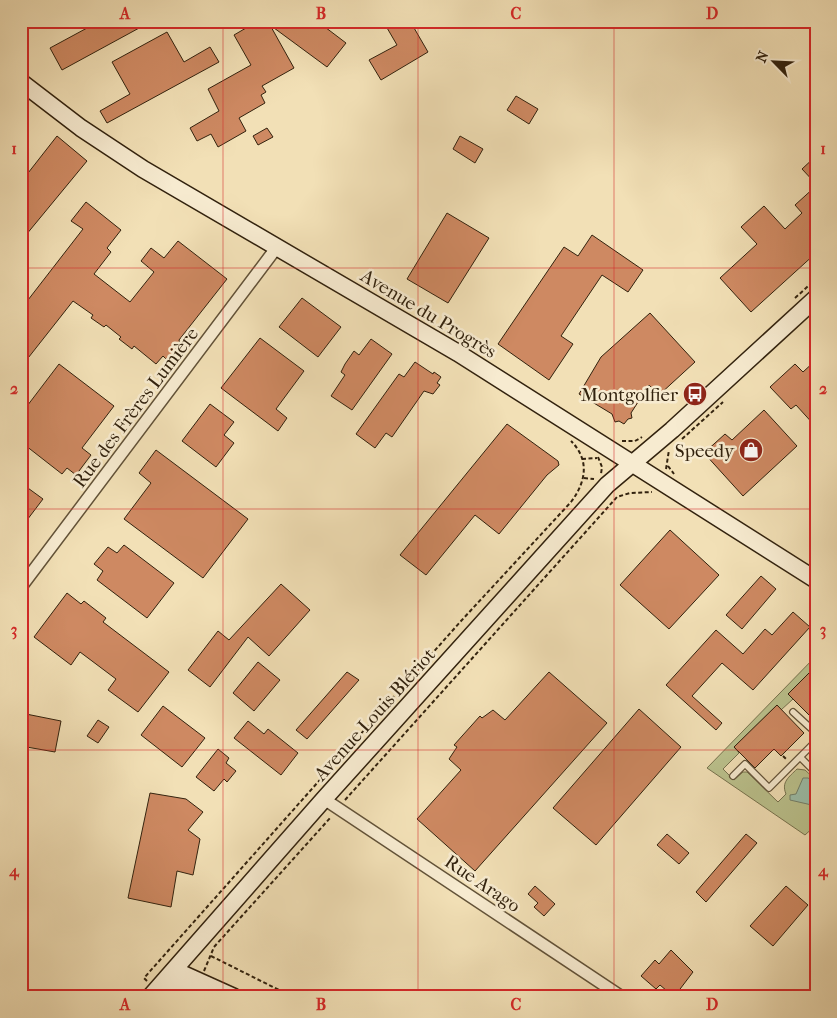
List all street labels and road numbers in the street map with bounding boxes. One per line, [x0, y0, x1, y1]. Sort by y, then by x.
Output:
street label: Avenue du Progrès [356, 264, 500, 363]
street label: Rue des Frères Lumière [68, 323, 203, 492]
street label: Avenue Louis Blériot [309, 644, 440, 786]
street label: Rue Arago [440, 851, 525, 917]

